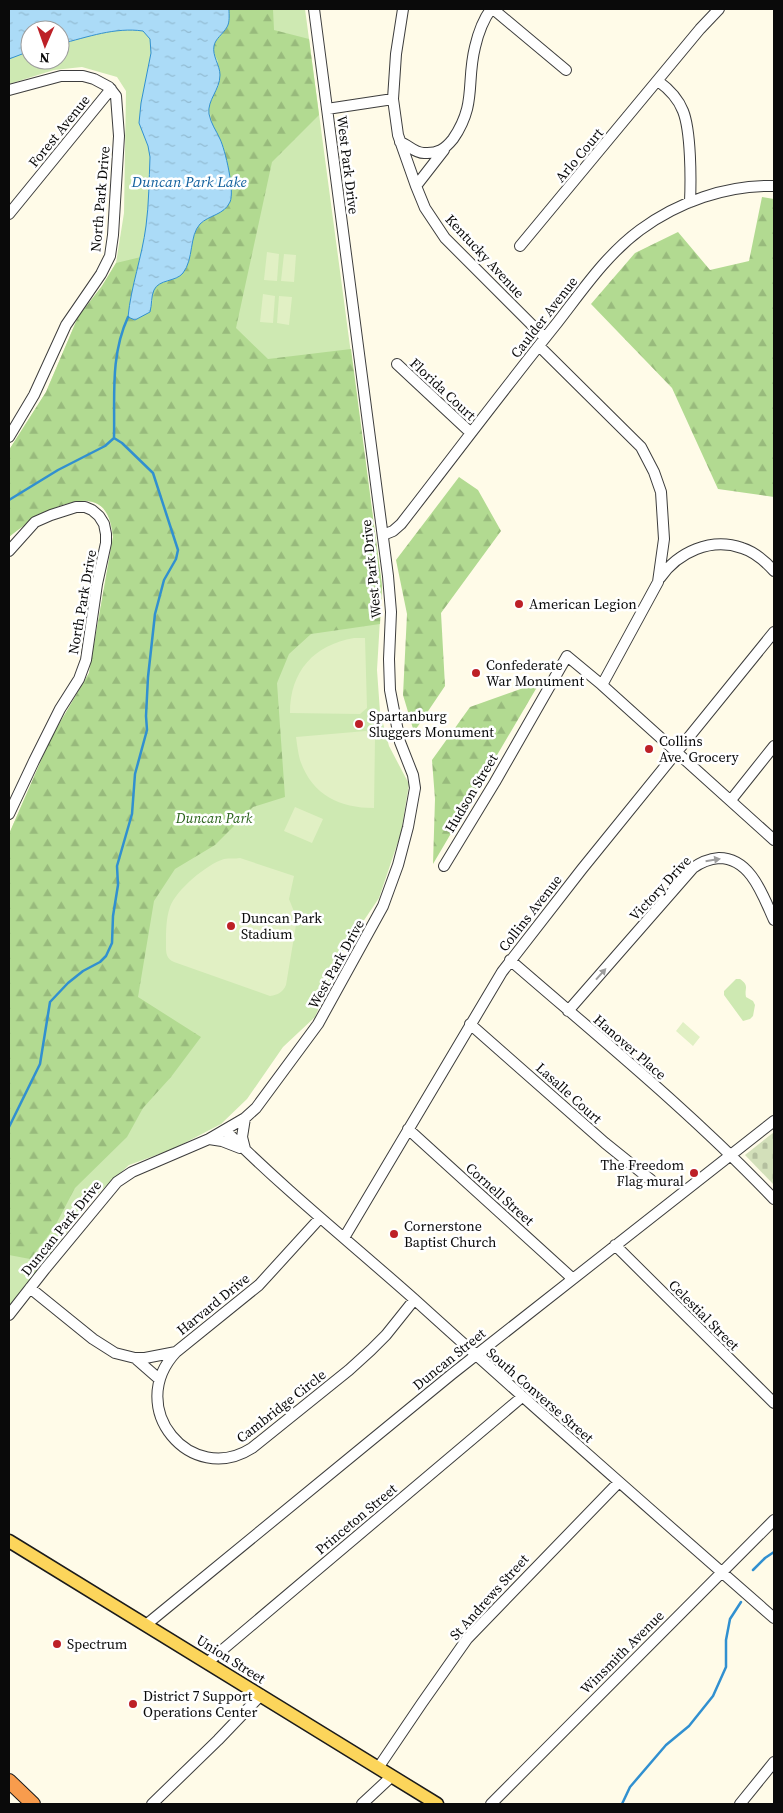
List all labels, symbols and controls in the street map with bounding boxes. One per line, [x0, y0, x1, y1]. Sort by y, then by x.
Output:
north arrow [20, 20, 70, 70]
text: N [39, 48, 50, 68]
street label: Forest Avenue [24, 91, 94, 171]
street label: West Park Drive [332, 115, 364, 215]
street label: Arlo Court [550, 123, 608, 187]
street label: North Park Drive [85, 145, 115, 253]
water label: Duncan Park Lake [130, 171, 247, 192]
street label: Kentucky Avenue [441, 210, 529, 302]
street label: Caulder Avenue [506, 272, 582, 362]
street label: Florida Court [406, 353, 481, 425]
street label: West Park Drive [356, 519, 386, 619]
street label: North Park Drive [63, 548, 101, 656]
place label: American Legion [529, 594, 637, 614]
marker: American Legion [513, 598, 525, 610]
place label: Confederate War Monument [486, 655, 585, 691]
marker: Confederate War Monument [470, 667, 482, 679]
place label: Spartanburg Sluggers Monument [369, 706, 494, 742]
marker: Spartanburg Sluggers Monument [353, 718, 365, 730]
place label: Collins Ave. Grocery [659, 731, 740, 767]
marker: Collins Ave. Grocery [643, 743, 655, 755]
street label: Hudson Street [440, 750, 503, 836]
park label: Duncan Park [175, 808, 253, 828]
street label: Victory Drive [625, 851, 695, 925]
one-way arrow [705, 855, 721, 863]
street label: Collins Avenue [494, 870, 566, 956]
place label: Duncan Park Stadium [241, 908, 322, 944]
street label: West Park Drive [303, 916, 369, 1012]
marker: Duncan Park Stadium [225, 920, 237, 932]
one-way arrow [595, 968, 606, 981]
street label: Hanover Place [589, 1010, 671, 1084]
street label: Lasalle Court [532, 1058, 607, 1128]
place label: The Freedom Flag mural [601, 1155, 684, 1191]
street label: Cornell Street [461, 1158, 539, 1230]
marker: The Freedom Flag mural [688, 1167, 700, 1179]
street label: Duncan Park Drive [16, 1176, 106, 1280]
place label: Cornerstone Baptist Church [404, 1216, 497, 1252]
marker: Cornerstone Baptist Church [388, 1228, 400, 1240]
street label: Harvard Drive [172, 1268, 254, 1340]
street label: Celestial Street [664, 1275, 744, 1355]
street label: Duncan Street [408, 1323, 490, 1395]
street label: South Converse Street [482, 1343, 598, 1447]
street label: Cambridge Circle [232, 1365, 330, 1447]
street label: Princeton Street [311, 1479, 401, 1559]
street label: St Andrews Street [445, 1549, 533, 1644]
street label: Winsmith Avenue [576, 1606, 668, 1698]
street label: Union Street [193, 1630, 270, 1688]
place label: Spectrum [67, 1634, 128, 1654]
marker: Spectrum [51, 1638, 63, 1650]
place label: District 7 Support Operations Center [143, 1686, 257, 1722]
marker: District 7 Support Operations Center [127, 1698, 139, 1710]

